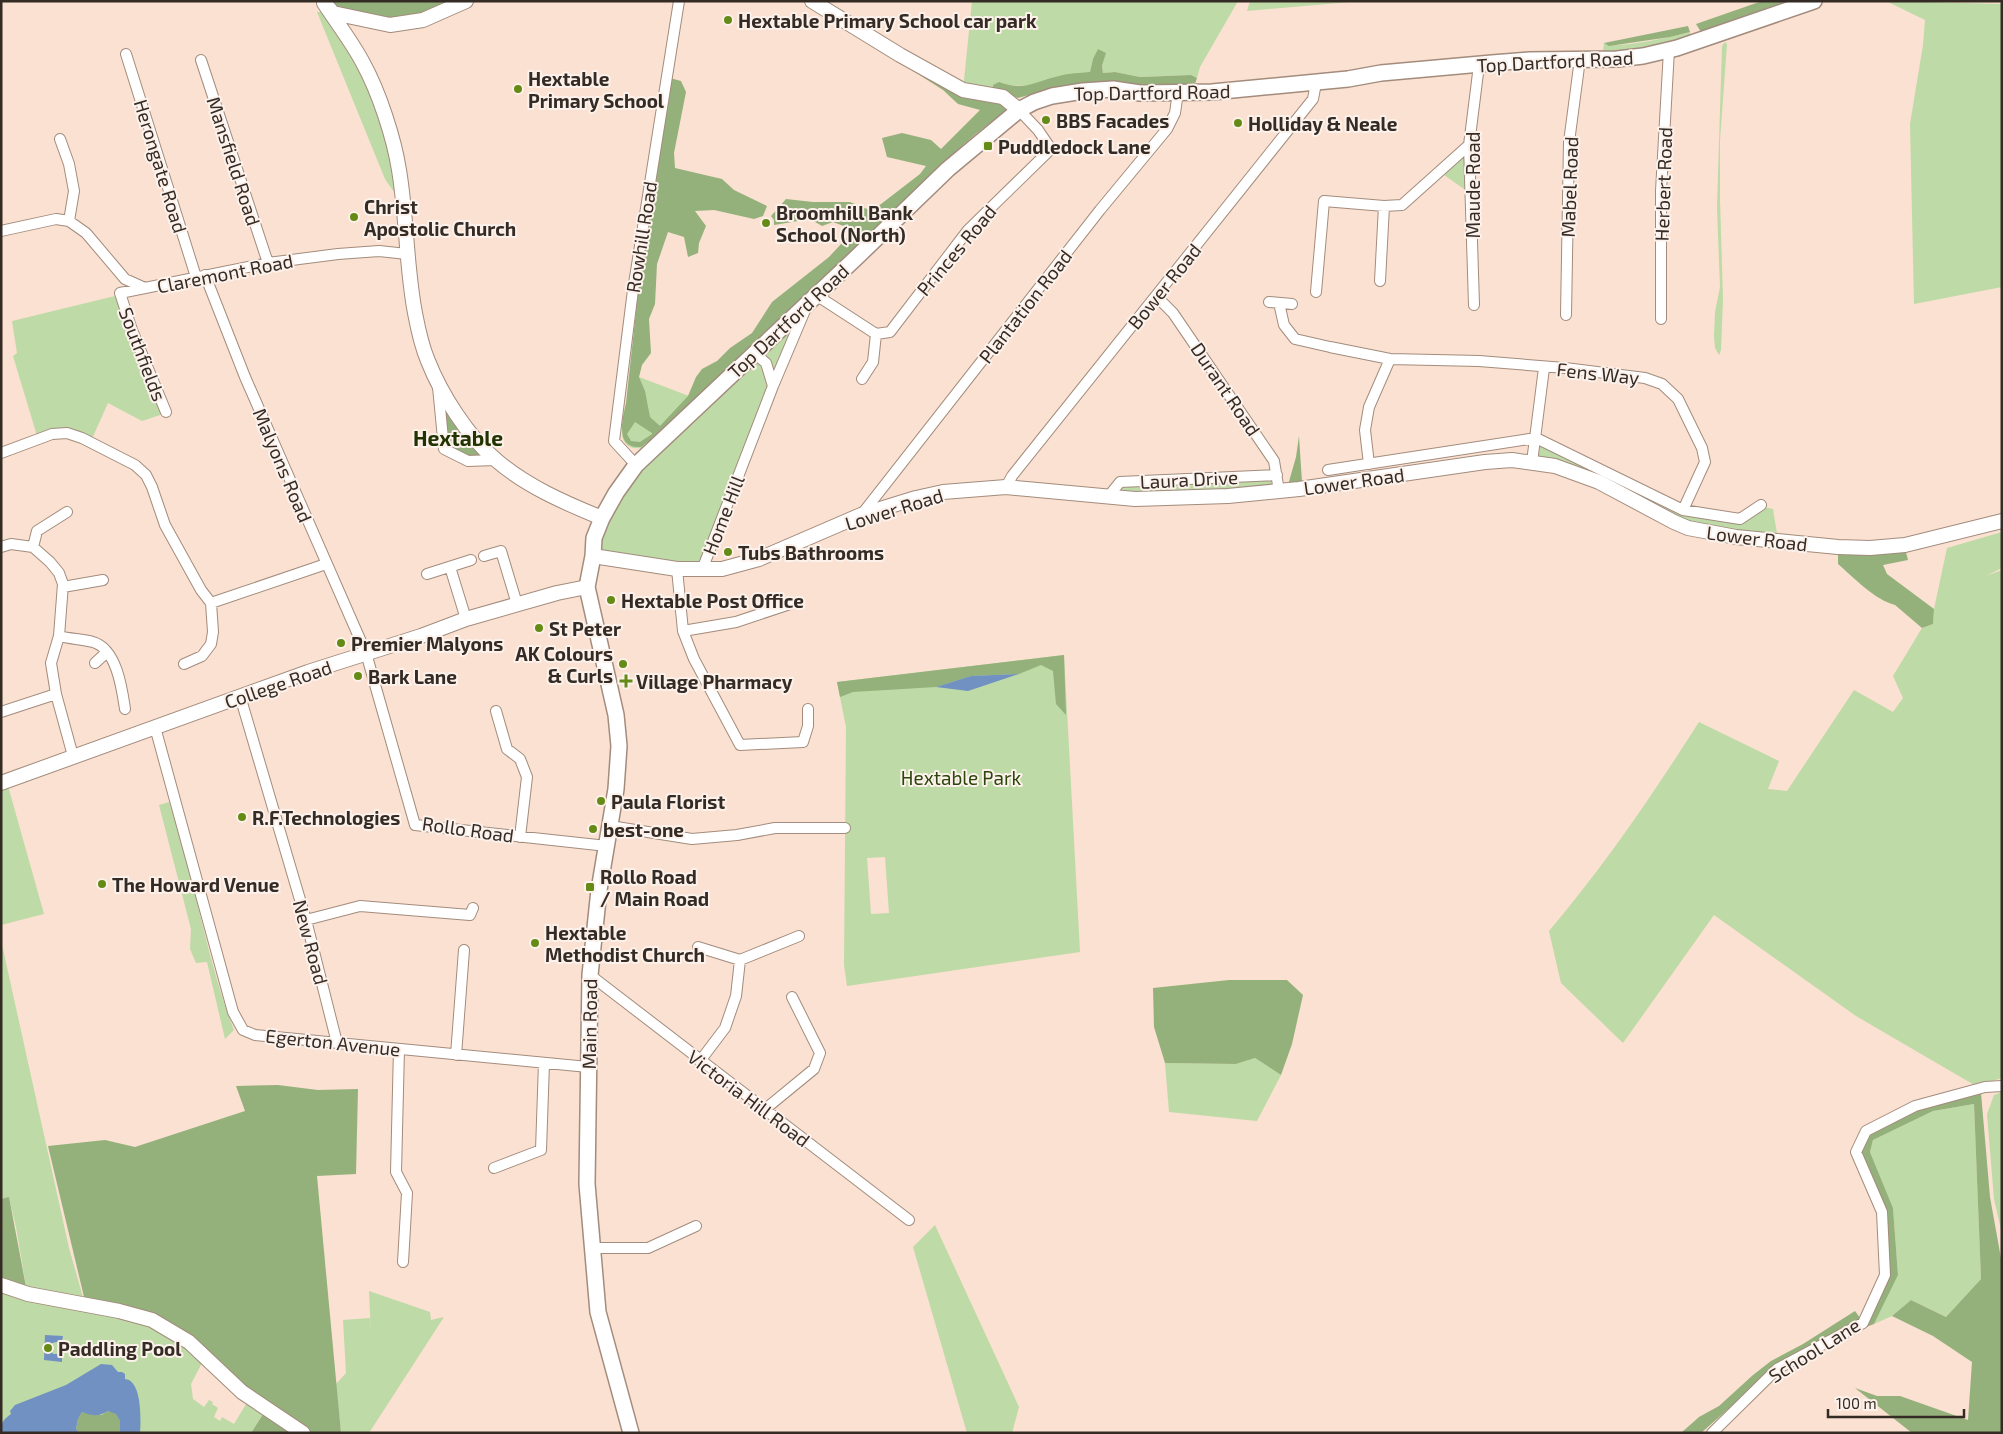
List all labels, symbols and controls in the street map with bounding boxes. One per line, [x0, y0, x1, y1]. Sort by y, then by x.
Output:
place label: Hextable Primary School car park [738, 9, 1037, 33]
marker: Hextable Primary School car park [722, 14, 734, 26]
street label: Top Dartford Road [1476, 45, 1634, 77]
place label: Hextable Primary School [528, 67, 665, 113]
street label: Top Dartford Road [1073, 79, 1231, 105]
marker: Hextable Primary School [512, 83, 524, 95]
street label: Mansfield Road [202, 94, 266, 228]
street label: Herongate Road [130, 96, 192, 236]
place label: BBS Facades [1056, 109, 1169, 132]
place label: Holliday & Neale [1248, 112, 1398, 136]
marker: BBS Facades [1040, 114, 1052, 126]
marker: Holliday & Neale [1232, 117, 1244, 129]
street label: Herbert Road [1650, 126, 1676, 242]
street label: Maude Road [1461, 131, 1484, 239]
place label: Puddledock Lane [998, 135, 1151, 158]
street label: Mabel Road [1556, 136, 1582, 238]
marker: Puddledock Lane [982, 140, 994, 152]
street label: Rowhill Road [621, 180, 661, 294]
place label: Christ Apostolic Church [364, 195, 516, 240]
street label: Princes Road [911, 200, 1001, 300]
place label: Broomhill Bank School (North) [776, 201, 913, 246]
marker: Christ Apostolic Church [348, 211, 360, 223]
marker: Broomhill Bank School (North) [760, 217, 772, 229]
street label: Bower Road [1122, 239, 1206, 333]
street label: Plantation Road [974, 245, 1076, 367]
street label: Claremont Road [155, 249, 295, 297]
street label: Top Dartford Road [723, 259, 853, 383]
street label: Southfields [115, 304, 171, 404]
street label: Durant Road [1186, 338, 1266, 440]
street label: Fens Way [1555, 357, 1641, 389]
street label: Malyons Road [249, 404, 317, 526]
district label: Hextable [413, 425, 503, 450]
street label: Lower Road [1302, 463, 1406, 499]
street label: Laura Drive [1139, 465, 1239, 493]
street label: Home Hill [697, 472, 749, 558]
street label: Lower Road [842, 483, 946, 535]
street label: Lower Road [1705, 520, 1809, 556]
place label: Tubs Bathrooms [738, 541, 884, 564]
marker: Tubs Bathrooms [722, 546, 734, 558]
place label: Hextable Post Office [621, 589, 804, 612]
marker: Hextable Post Office [605, 594, 617, 606]
place label: St Peter [549, 617, 621, 640]
marker: St Peter [533, 622, 545, 634]
place label: Premier Malyons [351, 632, 503, 656]
marker: Premier Malyons [335, 637, 347, 649]
place label: AK Colours & Curls [515, 642, 613, 687]
street label: College Road [221, 655, 335, 713]
marker: AK Colours & Curls [617, 658, 629, 670]
place label: Bark Lane [368, 665, 457, 688]
marker: Bark Lane [352, 670, 364, 682]
place label: Village Pharmacy [636, 670, 793, 694]
marker: Village Pharmacy [620, 675, 632, 687]
park label: Hextable Park [901, 766, 1022, 789]
place label: Paula Florist [611, 790, 725, 813]
marker: Paula Florist [595, 795, 607, 807]
place label: R.F.Technologies [252, 806, 400, 829]
marker: R.F.Technologies [236, 811, 248, 823]
street label: Rollo Road [421, 811, 515, 847]
place label: best-one [603, 818, 684, 841]
marker: best-one [587, 823, 599, 835]
place label: Rollo Road / Main Road [600, 865, 709, 910]
place label: The Howard Venue [112, 873, 280, 896]
marker: The Howard Venue [96, 878, 108, 890]
marker: Rollo Road / Main Road [584, 881, 596, 893]
street label: New Road [289, 897, 333, 987]
place label: Hextable Methodist Church [545, 921, 705, 966]
marker: Hextable Methodist Church [529, 937, 541, 949]
street label: Main Road [577, 978, 601, 1070]
street label: Egerton Avenue [264, 1023, 402, 1061]
street label: Victoria Hill Road [683, 1045, 815, 1151]
street label: School Lane [1764, 1313, 1864, 1387]
place label: Paddling Pool [58, 1337, 182, 1360]
marker: Paddling Pool [42, 1342, 54, 1354]
scale bar [1828, 1386, 1964, 1418]
text: 100 m [1836, 1394, 1877, 1412]

